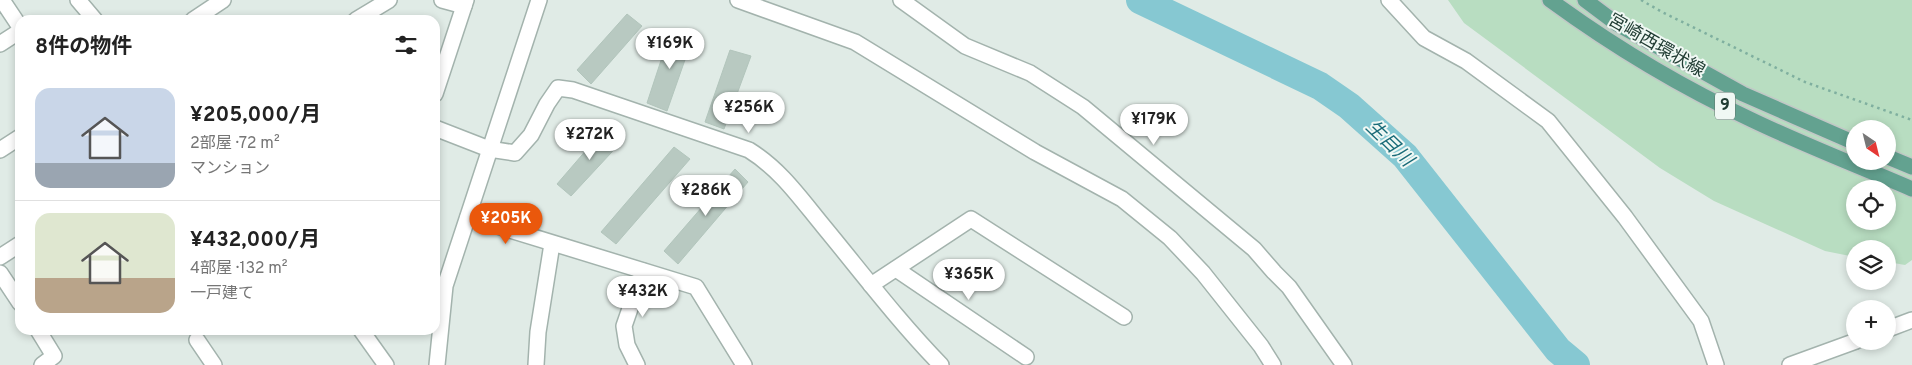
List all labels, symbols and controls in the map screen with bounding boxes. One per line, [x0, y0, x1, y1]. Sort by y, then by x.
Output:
street label: 宮崎西環状線 [1603, 9, 1709, 83]
pin: ¥169K [635, 28, 705, 70]
icon: filters [392, 31, 420, 59]
text: 8件の物件 [35, 34, 132, 61]
text: ¥169K [646, 34, 694, 54]
pin: ¥256K [714, 92, 784, 134]
road number: 9 [1715, 92, 1735, 120]
text: ¥256K [724, 98, 774, 118]
text: ¥205,000/月 [190, 102, 321, 129]
pin: ¥179K [1119, 104, 1189, 146]
icon: home [75, 108, 135, 168]
text: ¥179K [1131, 110, 1177, 130]
water label: 生目川 [1360, 116, 1419, 174]
pin: ¥272K [555, 119, 625, 161]
north arrow [1846, 120, 1896, 170]
map controls [1846, 120, 1896, 350]
text: ¥272K [566, 125, 614, 145]
text: 2部屋 · 72 m² [190, 134, 280, 154]
text: マンション [190, 159, 270, 179]
pin: ¥286K [671, 174, 741, 217]
button: locate [1846, 180, 1896, 230]
text: ¥286K [681, 181, 731, 201]
pin: ¥205K [471, 202, 541, 245]
text: ¥205K [480, 209, 532, 229]
text: ¥432,000/月 [190, 227, 320, 254]
icon: home [75, 233, 135, 293]
button: layers [1846, 240, 1896, 290]
pin: ¥365K [934, 258, 1004, 301]
text: 4部屋 · 132 m² [190, 259, 288, 279]
text: ¥365K [944, 265, 994, 285]
pin: ¥432K [608, 276, 678, 318]
text: ¥432K [618, 282, 668, 302]
text: 一戸建て [190, 284, 254, 304]
button: + [1846, 300, 1896, 350]

